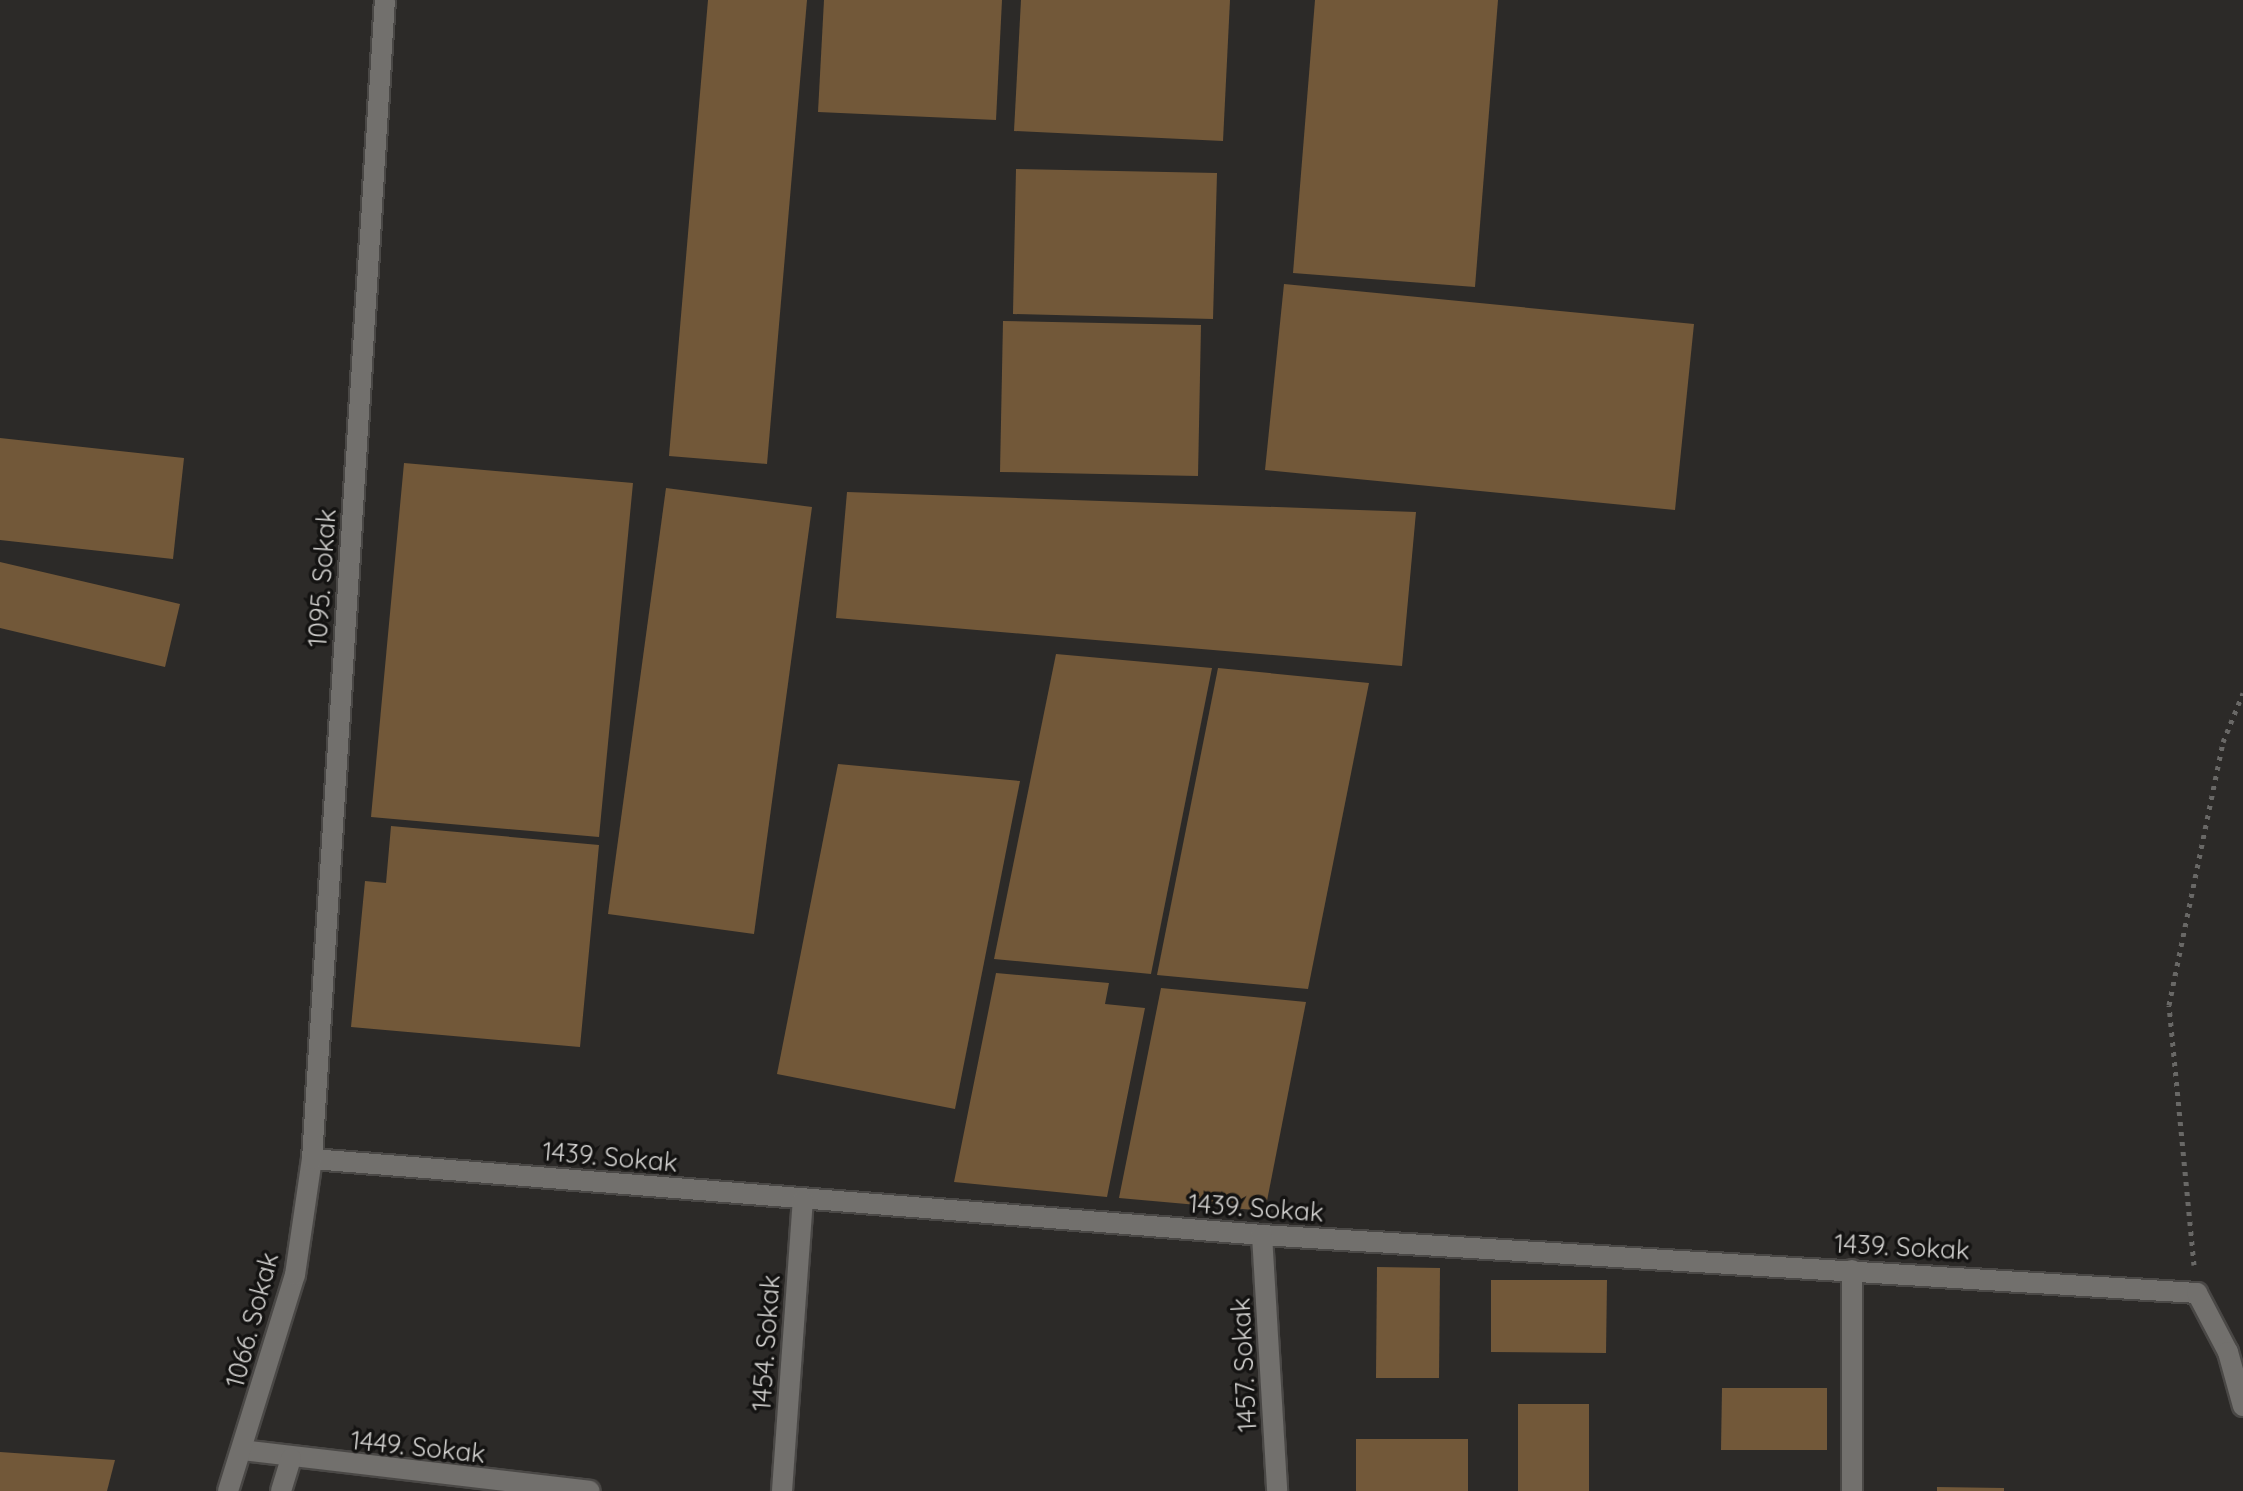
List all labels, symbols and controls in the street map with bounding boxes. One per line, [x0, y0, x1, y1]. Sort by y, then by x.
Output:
street label: 1095. Sokak [302, 508, 342, 648]
street label: 1439. Sokak [541, 1136, 679, 1178]
street label: 1439. Sokak [1187, 1188, 1325, 1228]
street label: 1439. Sokak [1833, 1228, 1971, 1266]
street label: 1066. Sokak [219, 1249, 285, 1391]
street label: 1454. Sokak [746, 1274, 786, 1412]
street label: 1457. Sokak [1225, 1297, 1263, 1433]
street label: 1449. Sokak [349, 1424, 487, 1470]

